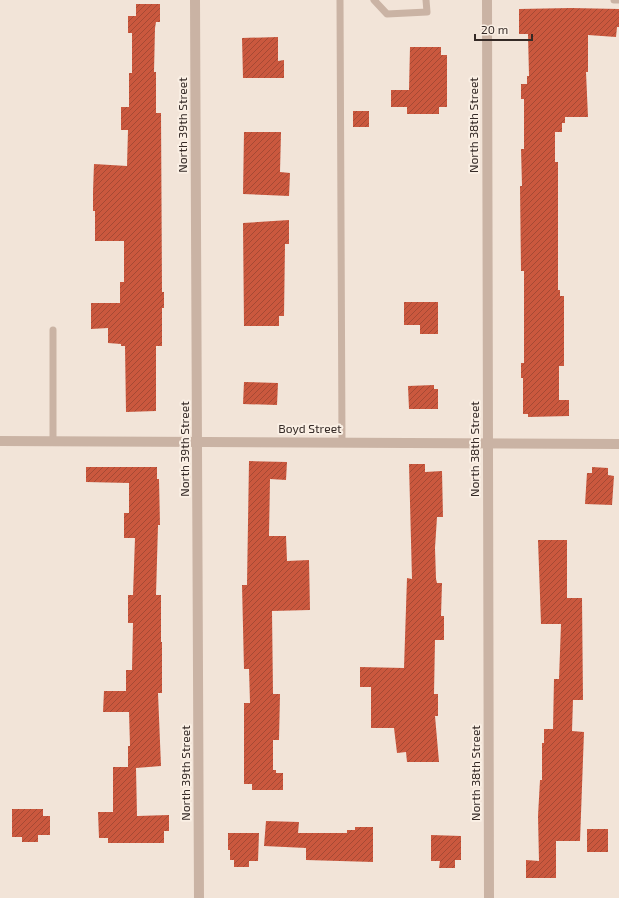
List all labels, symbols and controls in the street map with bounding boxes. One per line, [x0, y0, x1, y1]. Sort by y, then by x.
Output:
scale bar [475, 16, 532, 42]
text: 20 m [481, 22, 508, 36]
street label: North 39th Street [175, 77, 189, 173]
street label: North 38th Street [466, 77, 480, 173]
street label: North 39th Street [177, 401, 191, 497]
street label: North 38th Street [467, 401, 481, 497]
street label: Boyd Street [278, 421, 342, 435]
street label: North 39th Street [178, 725, 192, 821]
street label: North 38th Street [468, 725, 482, 821]

